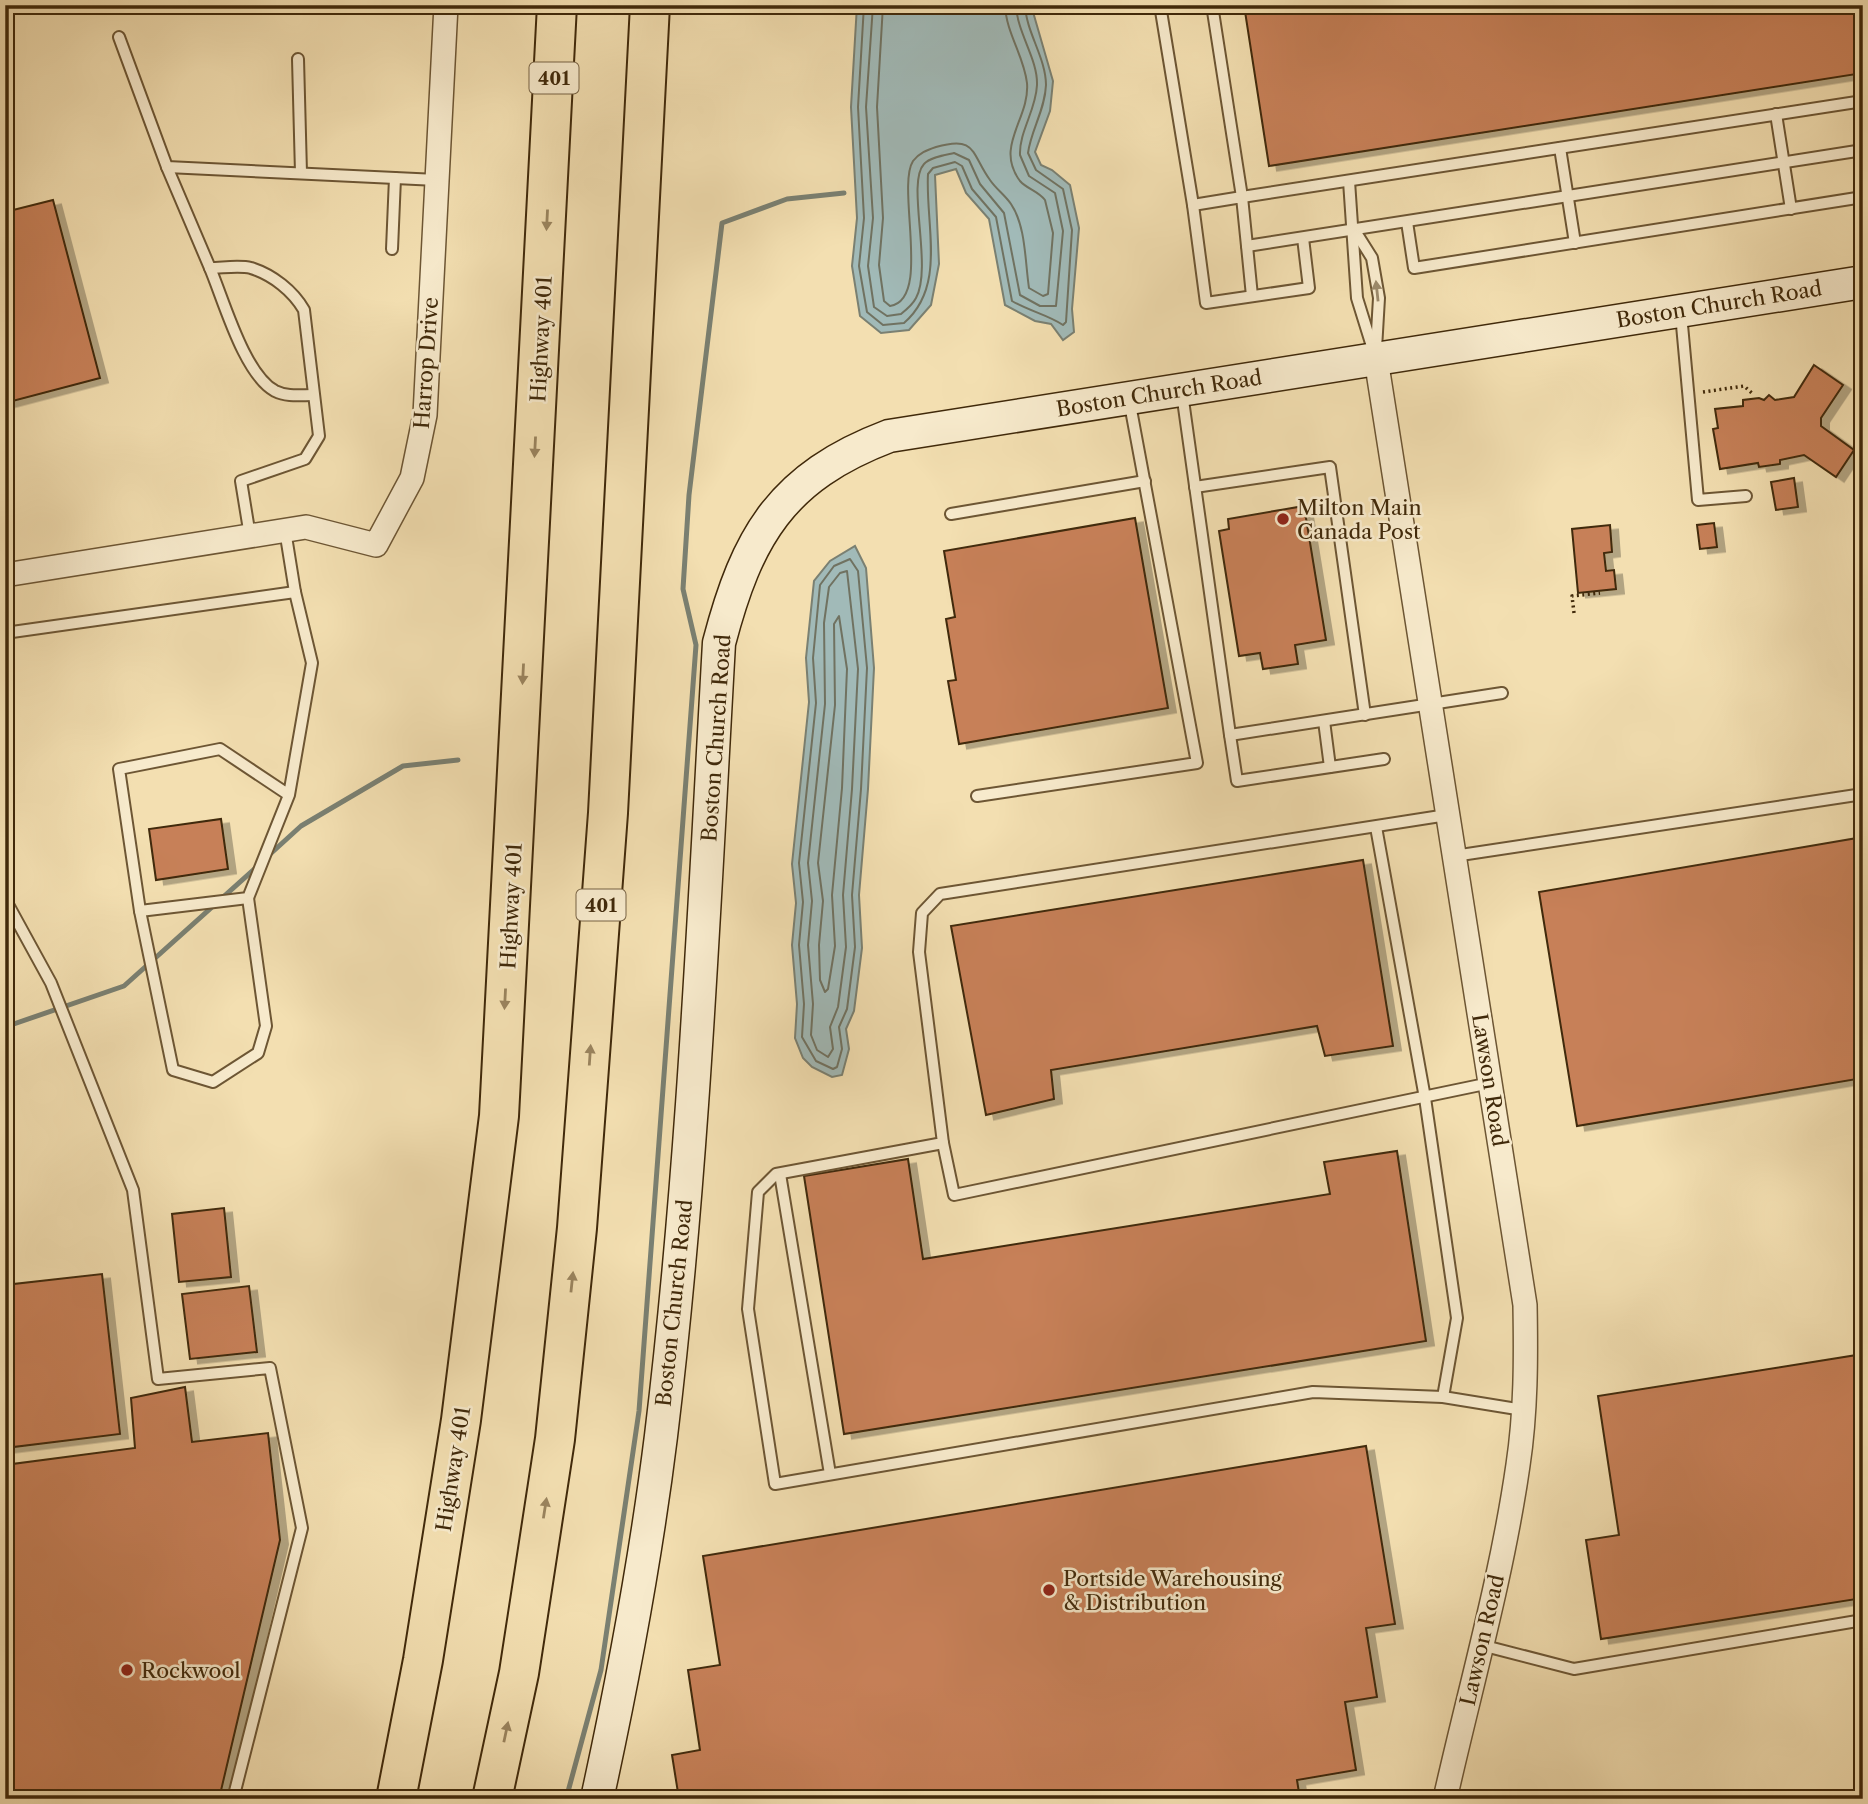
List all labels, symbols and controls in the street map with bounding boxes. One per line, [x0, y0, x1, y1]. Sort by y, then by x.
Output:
road number: 401 [530, 62, 578, 94]
one-way arrow [541, 209, 552, 231]
street label: Highway 401 [525, 275, 557, 403]
street label: Boston Church Road [1614, 275, 1824, 333]
one-way arrow [1372, 280, 1383, 302]
street label: Harrop Drive [409, 296, 443, 430]
street label: Boston Church Road [1054, 364, 1264, 422]
one-way arrow [530, 436, 541, 458]
place label: Milton Main Canada Post [1297, 495, 1422, 544]
marker: Milton Main Canada Post [1275, 511, 1291, 527]
street label: Boston Church Road [696, 633, 736, 843]
one-way arrow [518, 663, 529, 685]
street label: Highway 401 [495, 842, 527, 970]
road number: 401 [576, 890, 626, 920]
one-way arrow [500, 988, 511, 1010]
street label: Lawson Road [1467, 1012, 1513, 1148]
one-way arrow [585, 1044, 596, 1066]
street label: Boston Church Road [651, 1198, 697, 1408]
one-way arrow [566, 1271, 577, 1293]
street label: Highway 401 [431, 1405, 475, 1533]
one-way arrow [540, 1497, 551, 1519]
place label: Portside Warehousing & Distribution [1063, 1566, 1283, 1615]
street label: Lawson Road [1455, 1572, 1509, 1708]
marker: Portside Warehousing & Distribution [1041, 1582, 1057, 1598]
place label: Rockwool [141, 1658, 241, 1683]
marker: Rockwool [119, 1662, 135, 1678]
one-way arrow [501, 1721, 512, 1743]

